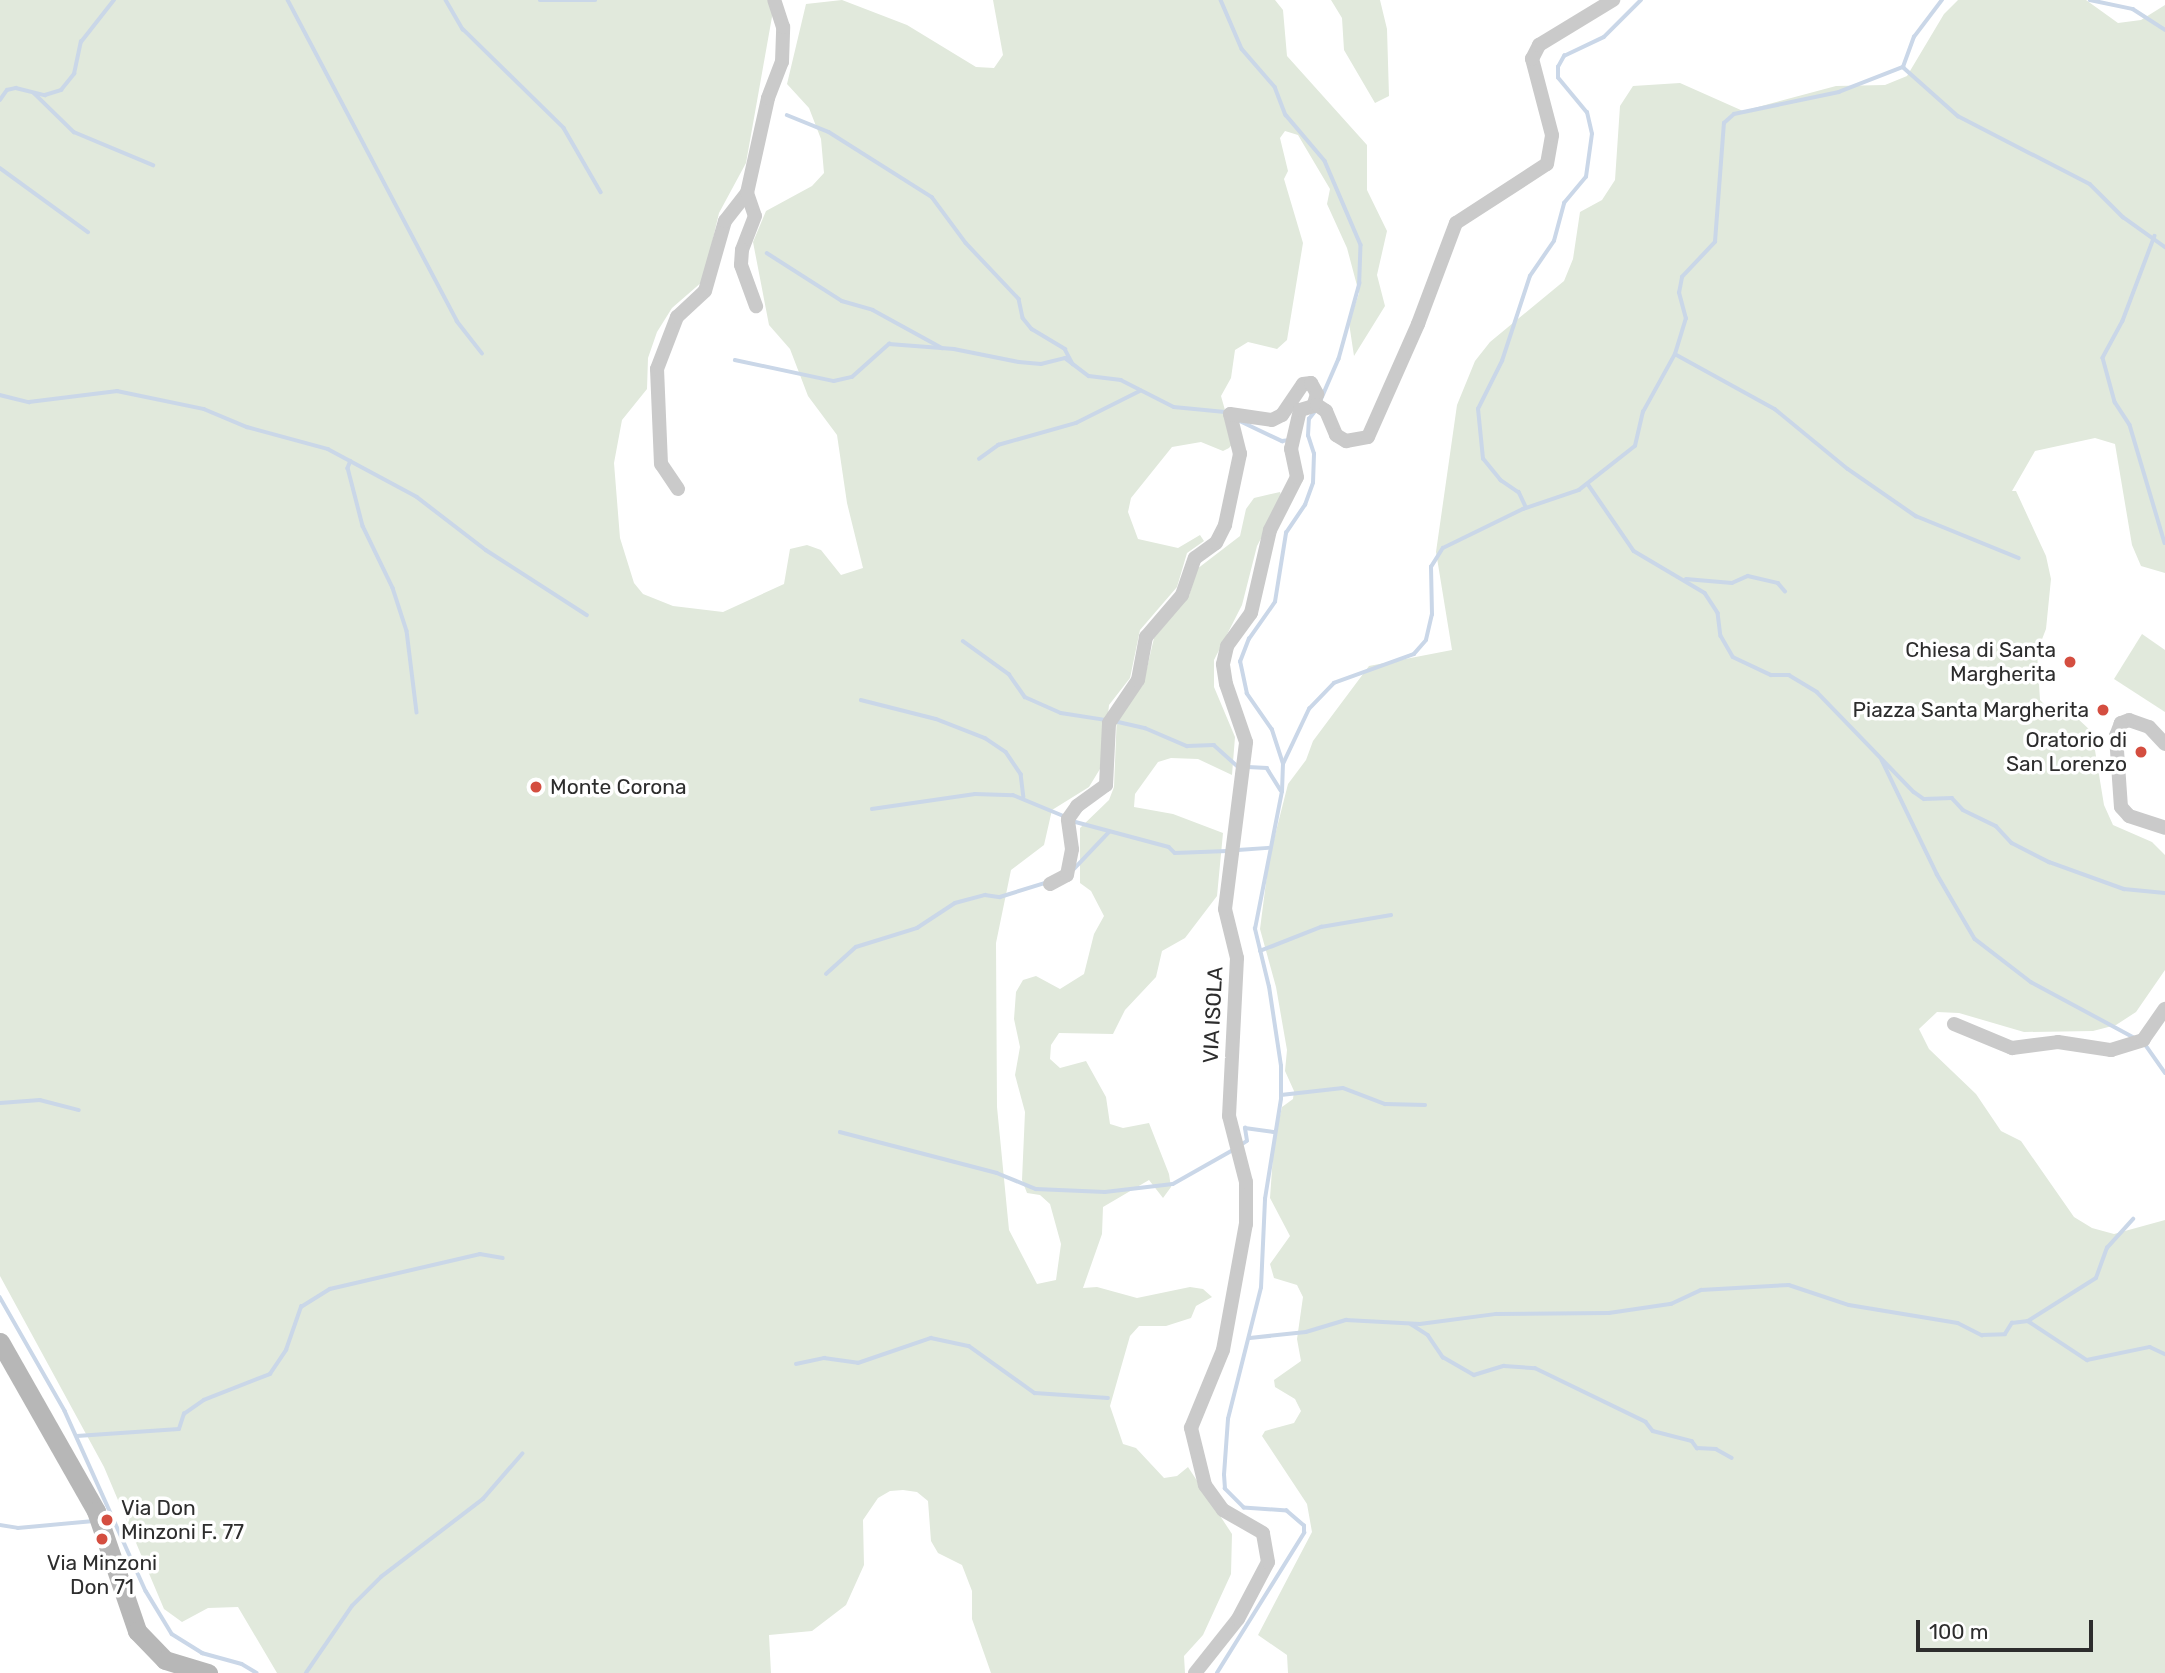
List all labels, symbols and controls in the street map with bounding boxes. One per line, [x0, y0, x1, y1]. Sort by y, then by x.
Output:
place label: Chiesa di Santa Margherita [1905, 637, 2056, 687]
marker: Chiesa di Santa Margherita [2062, 654, 2078, 670]
place label: Piazza Santa Margherita [1853, 697, 2089, 723]
marker: Piazza Santa Margherita [2095, 702, 2111, 718]
place label: Oratorio di San Lorenzo [2006, 727, 2127, 777]
marker: Oratorio di San Lorenzo [2133, 744, 2149, 760]
place label: Monte Corona [550, 774, 687, 800]
marker: Monte Corona [528, 779, 544, 795]
street label: VIA ISOLA [1198, 966, 1228, 1064]
place label: Via Don Minzoni F. 77 [121, 1495, 244, 1545]
marker: Via Don Minzoni F. 77 [99, 1512, 115, 1528]
marker: Via Minzoni Don 71 [94, 1531, 110, 1547]
place label: Via Minzoni Don 71 [47, 1550, 157, 1600]
scale bar [1920, 1606, 2097, 1650]
text: 100 m [1929, 1619, 1988, 1644]

